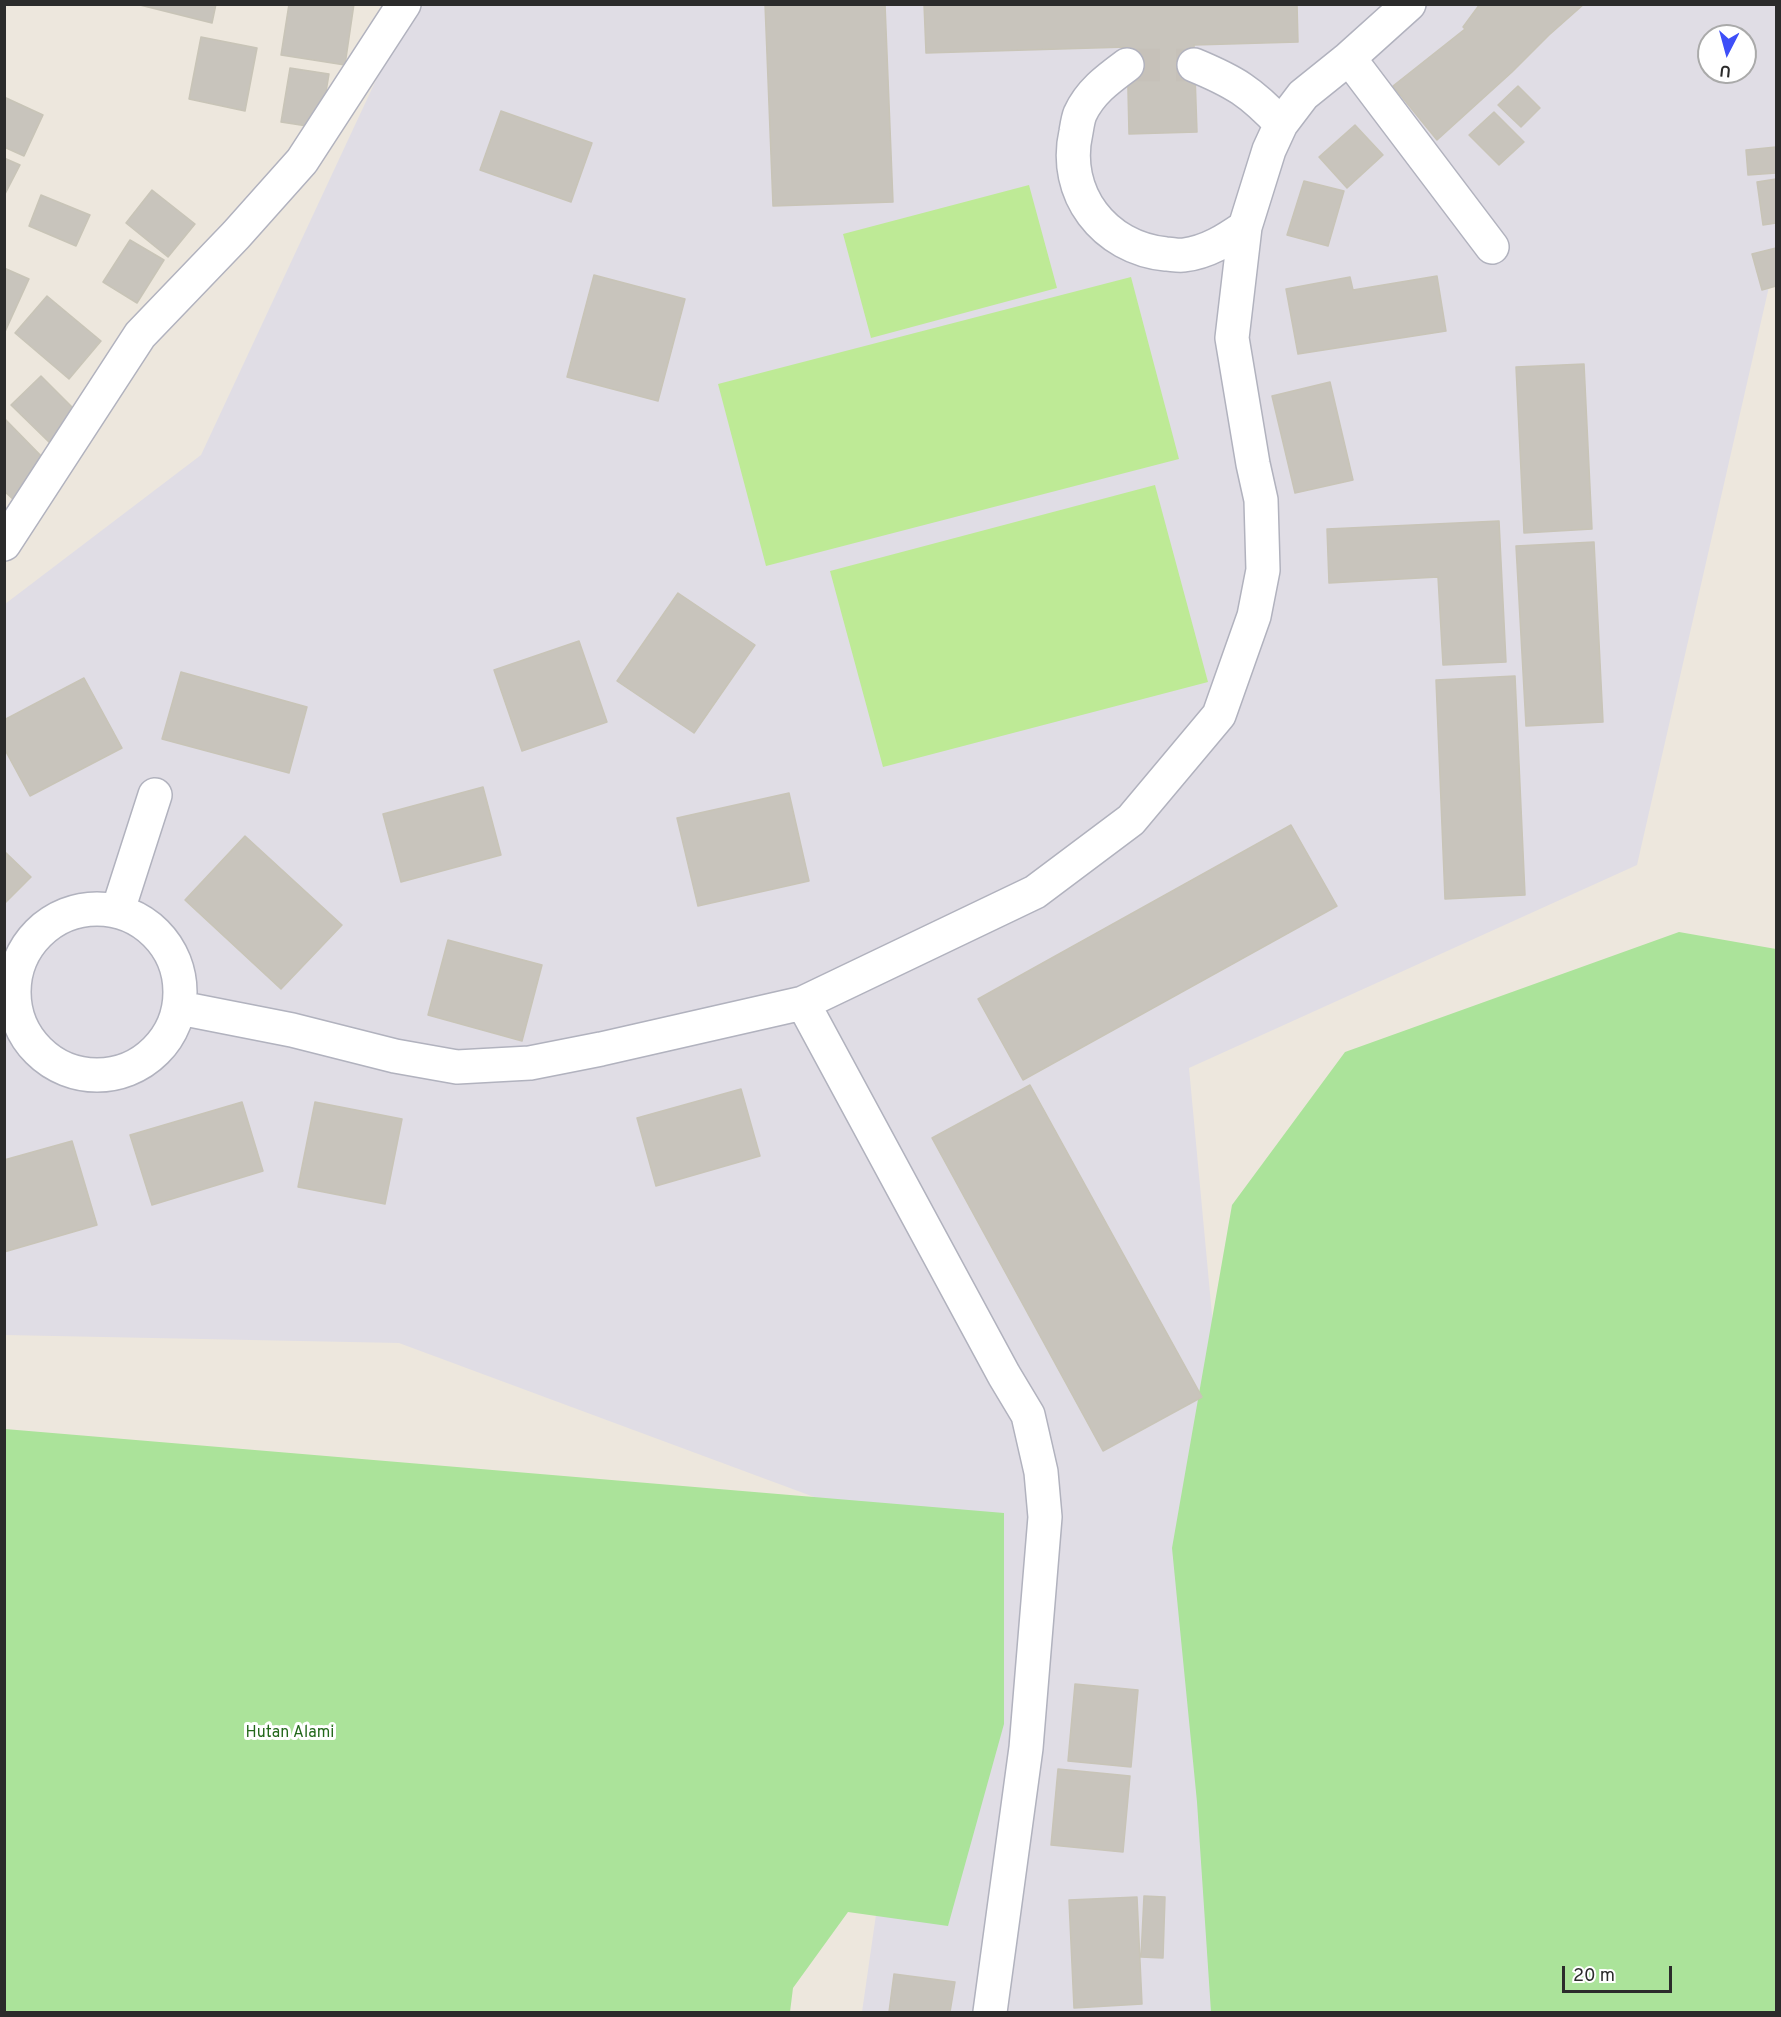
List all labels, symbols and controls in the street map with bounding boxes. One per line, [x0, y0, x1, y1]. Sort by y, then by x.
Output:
north arrow [1697, 24, 1757, 84]
text: U [1719, 59, 1732, 80]
park label: Hutan Alami [246, 1724, 334, 1744]
scale bar [1565, 1954, 1674, 1992]
text: 20 m [1573, 1965, 1615, 1988]

